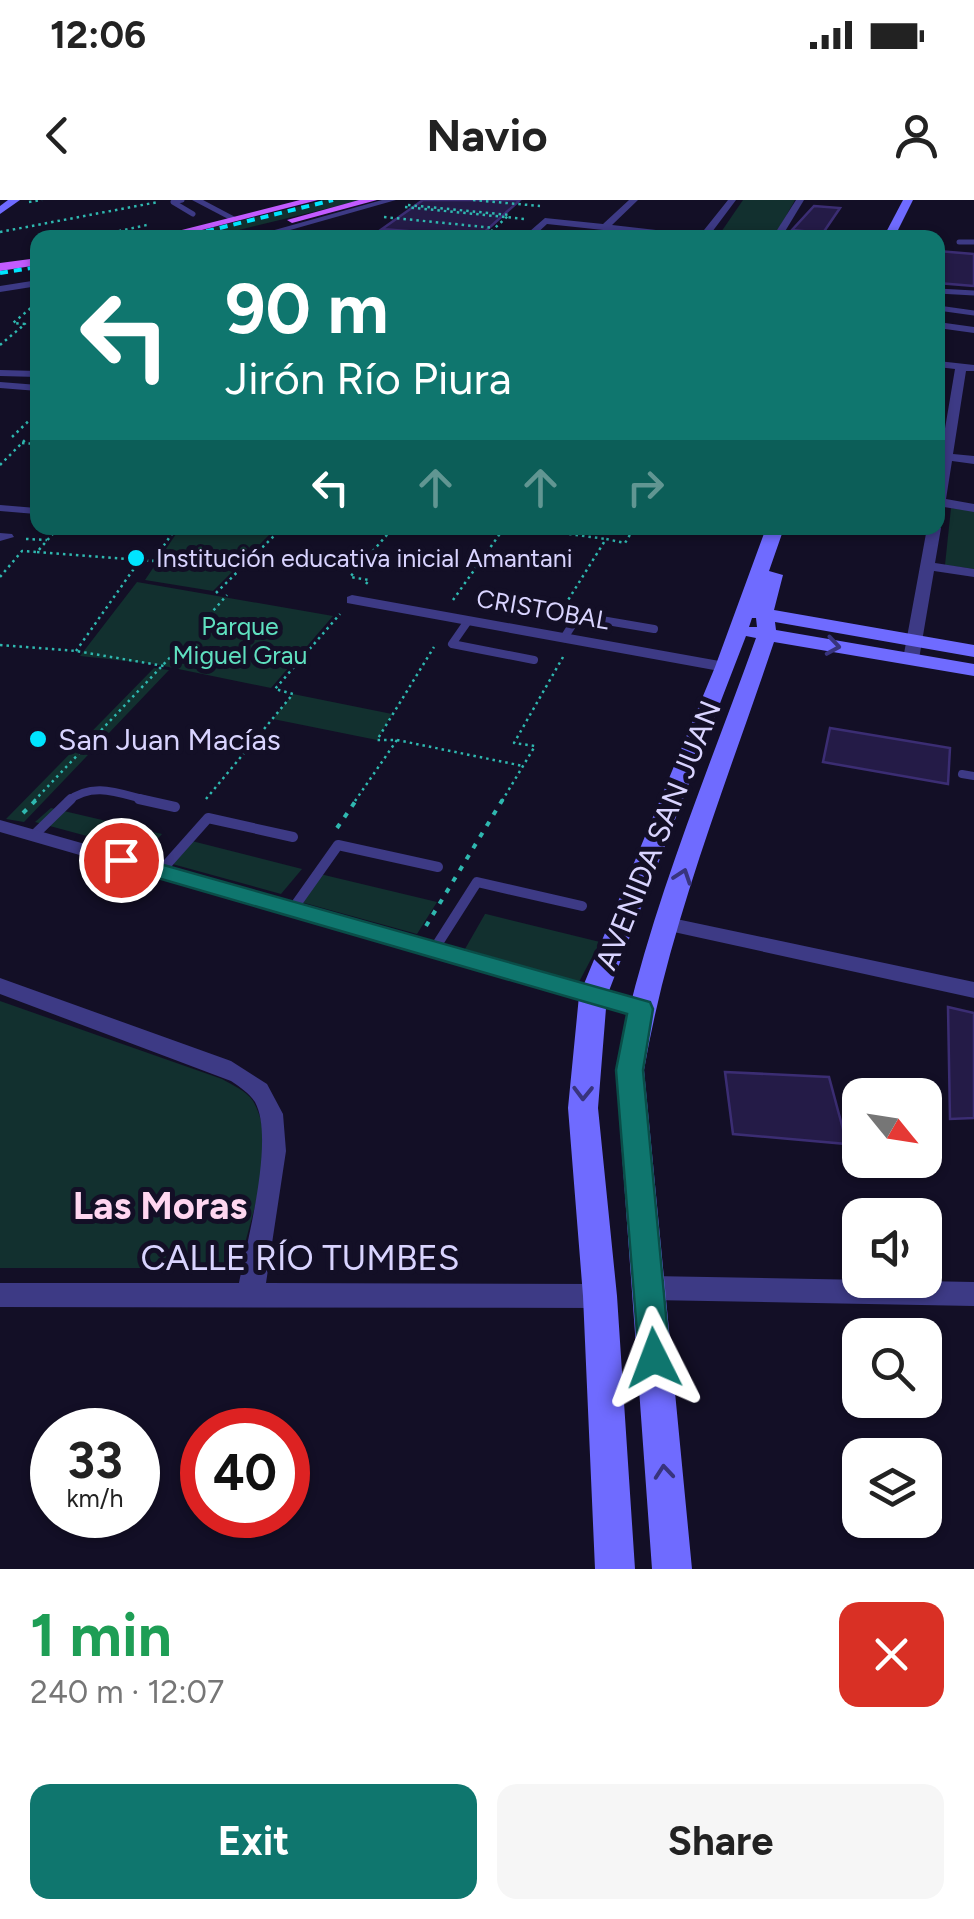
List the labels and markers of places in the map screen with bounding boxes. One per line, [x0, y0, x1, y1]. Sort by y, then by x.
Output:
place label: Institución educativa inicial Amantani [156, 543, 572, 573]
marker: Institución educativa inicial Amantani [125, 547, 147, 569]
place label: San Juan Macías [58, 721, 281, 758]
marker: San Juan Macías [27, 728, 49, 750]
pin [79, 818, 164, 903]

